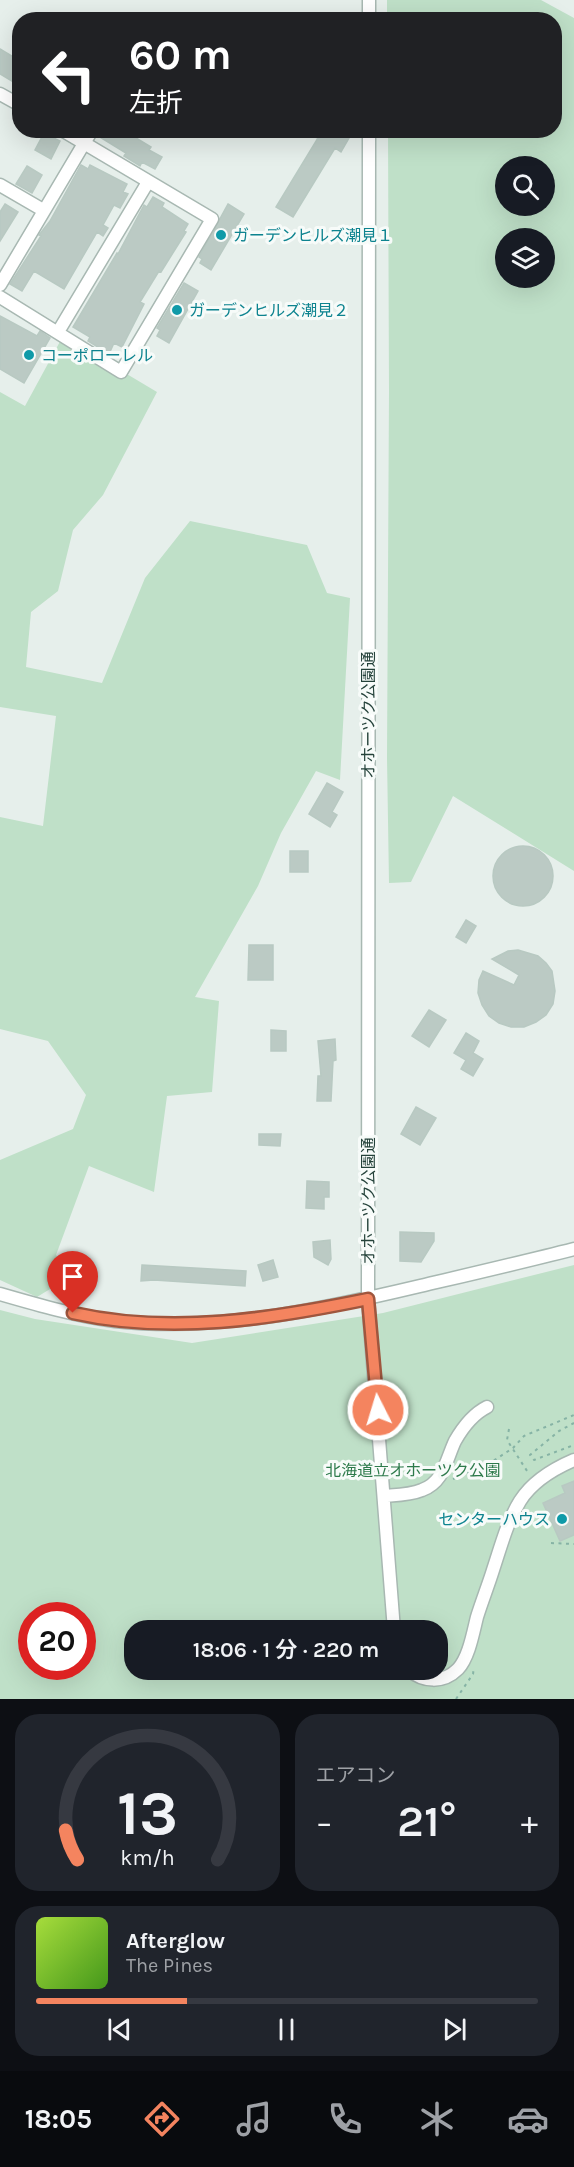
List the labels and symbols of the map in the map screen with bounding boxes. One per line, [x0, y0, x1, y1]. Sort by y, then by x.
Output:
place label: ガーデンヒルズ潮見１ [233, 226, 393, 245]
marker: ガーデンヒルズ潮見１ [214, 228, 228, 242]
place label: ガーデンヒルズ潮見２ [189, 301, 349, 320]
marker: ガーデンヒルズ潮見２ [170, 303, 184, 317]
place label: コーポローレル [41, 346, 153, 365]
marker: コーポローレル [22, 348, 36, 362]
street label: オホーツク公園通 [359, 651, 378, 779]
street label: オホーツク公園通 [359, 1137, 378, 1265]
pin [47, 1251, 98, 1313]
position arrow [346, 1378, 410, 1442]
park label: 北海道立オホーツク公園 [325, 1461, 501, 1480]
place label: センターハウス [438, 1510, 550, 1529]
marker: センターハウス [555, 1512, 569, 1526]
speed limit sign: 20 [18, 1602, 96, 1680]

